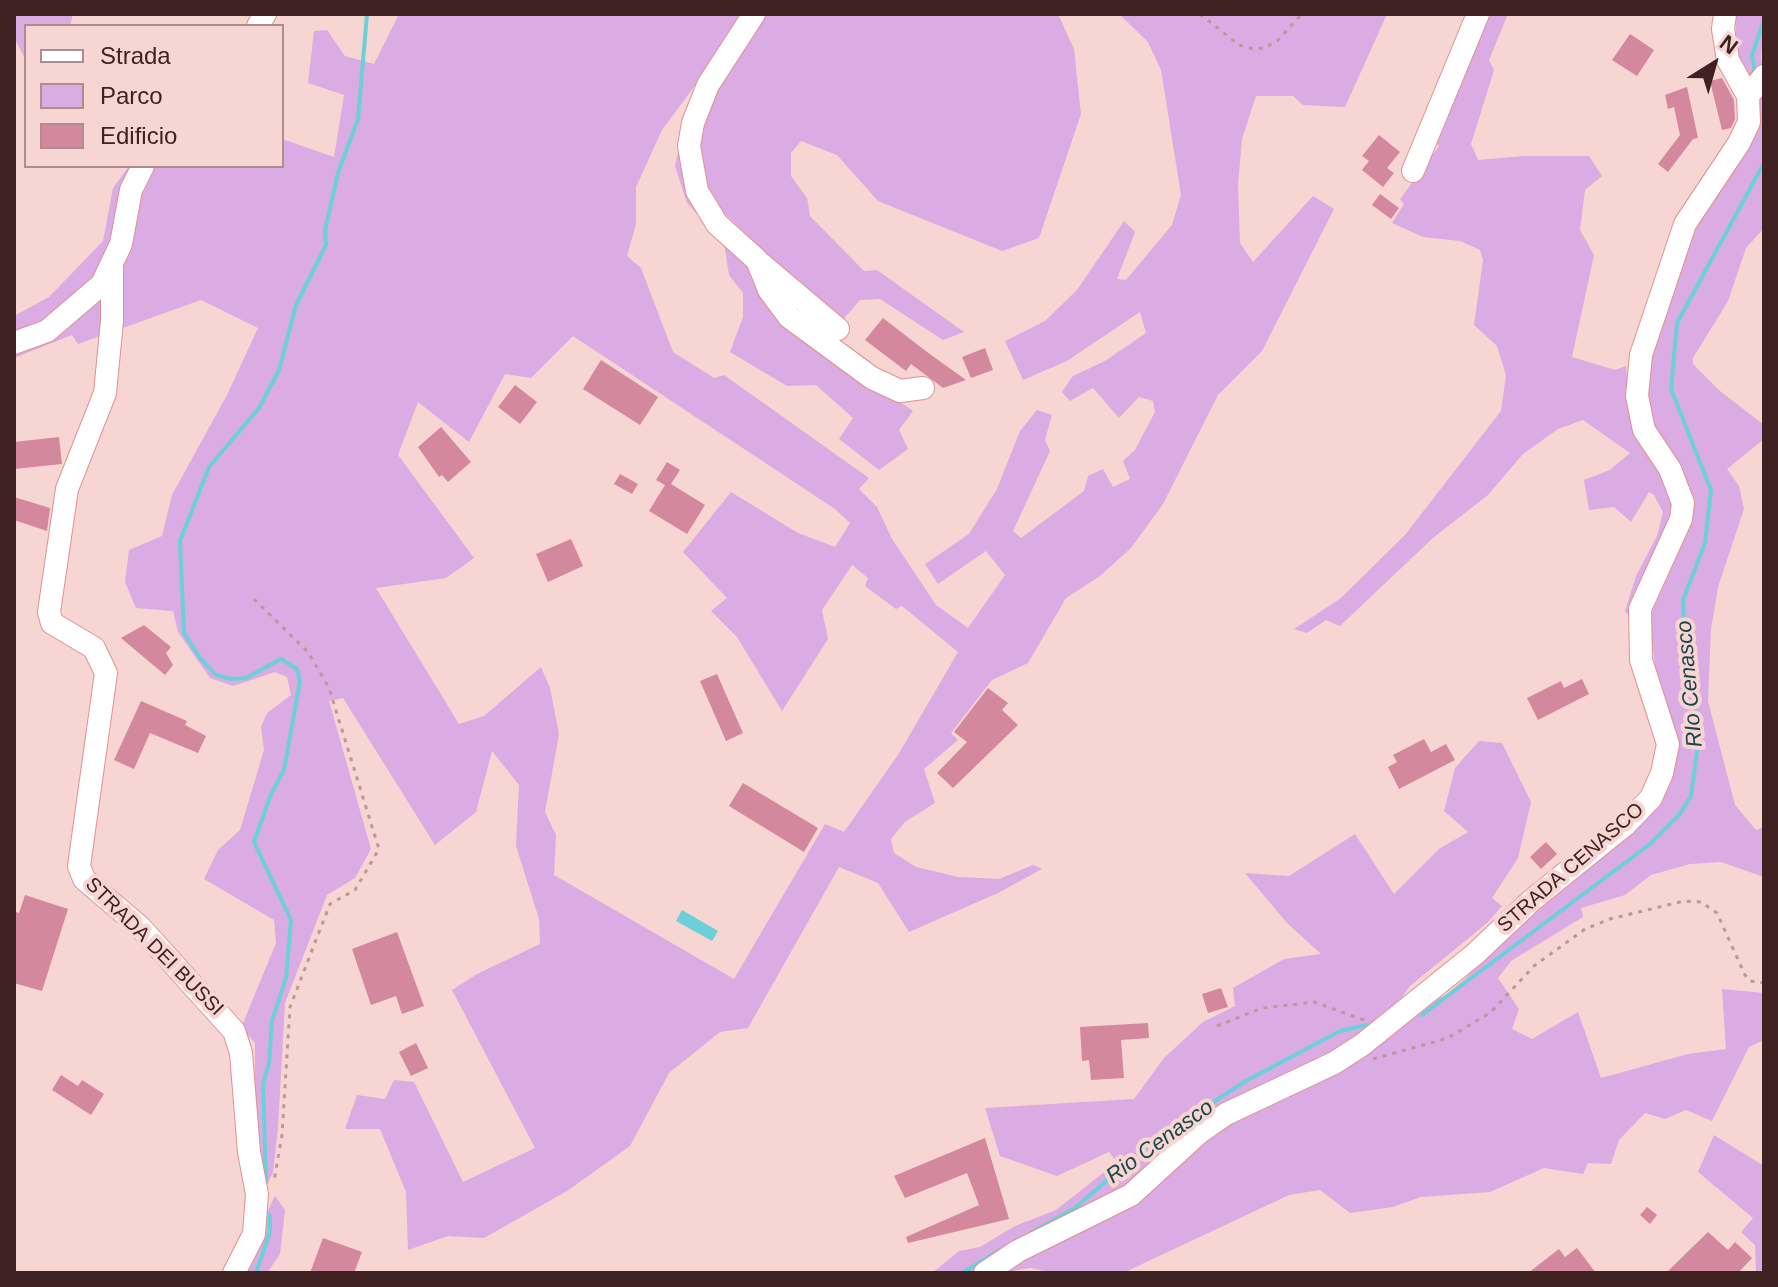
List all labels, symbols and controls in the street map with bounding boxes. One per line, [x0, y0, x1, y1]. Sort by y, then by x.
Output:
legend [24, 24, 284, 168]
north arrow [1674, 24, 1754, 104]
text: N [1715, 30, 1743, 59]
text: Strada [100, 42, 171, 69]
text: Parco [100, 82, 163, 109]
text: Edificio [100, 122, 177, 149]
water label: RIo Cenasco [1671, 620, 1709, 748]
street label: STRADA CENASCO [1493, 798, 1649, 938]
street label: STRADA DEI BUSSI [80, 873, 228, 1021]
water label: Rio Cenasco [1101, 1094, 1219, 1190]

